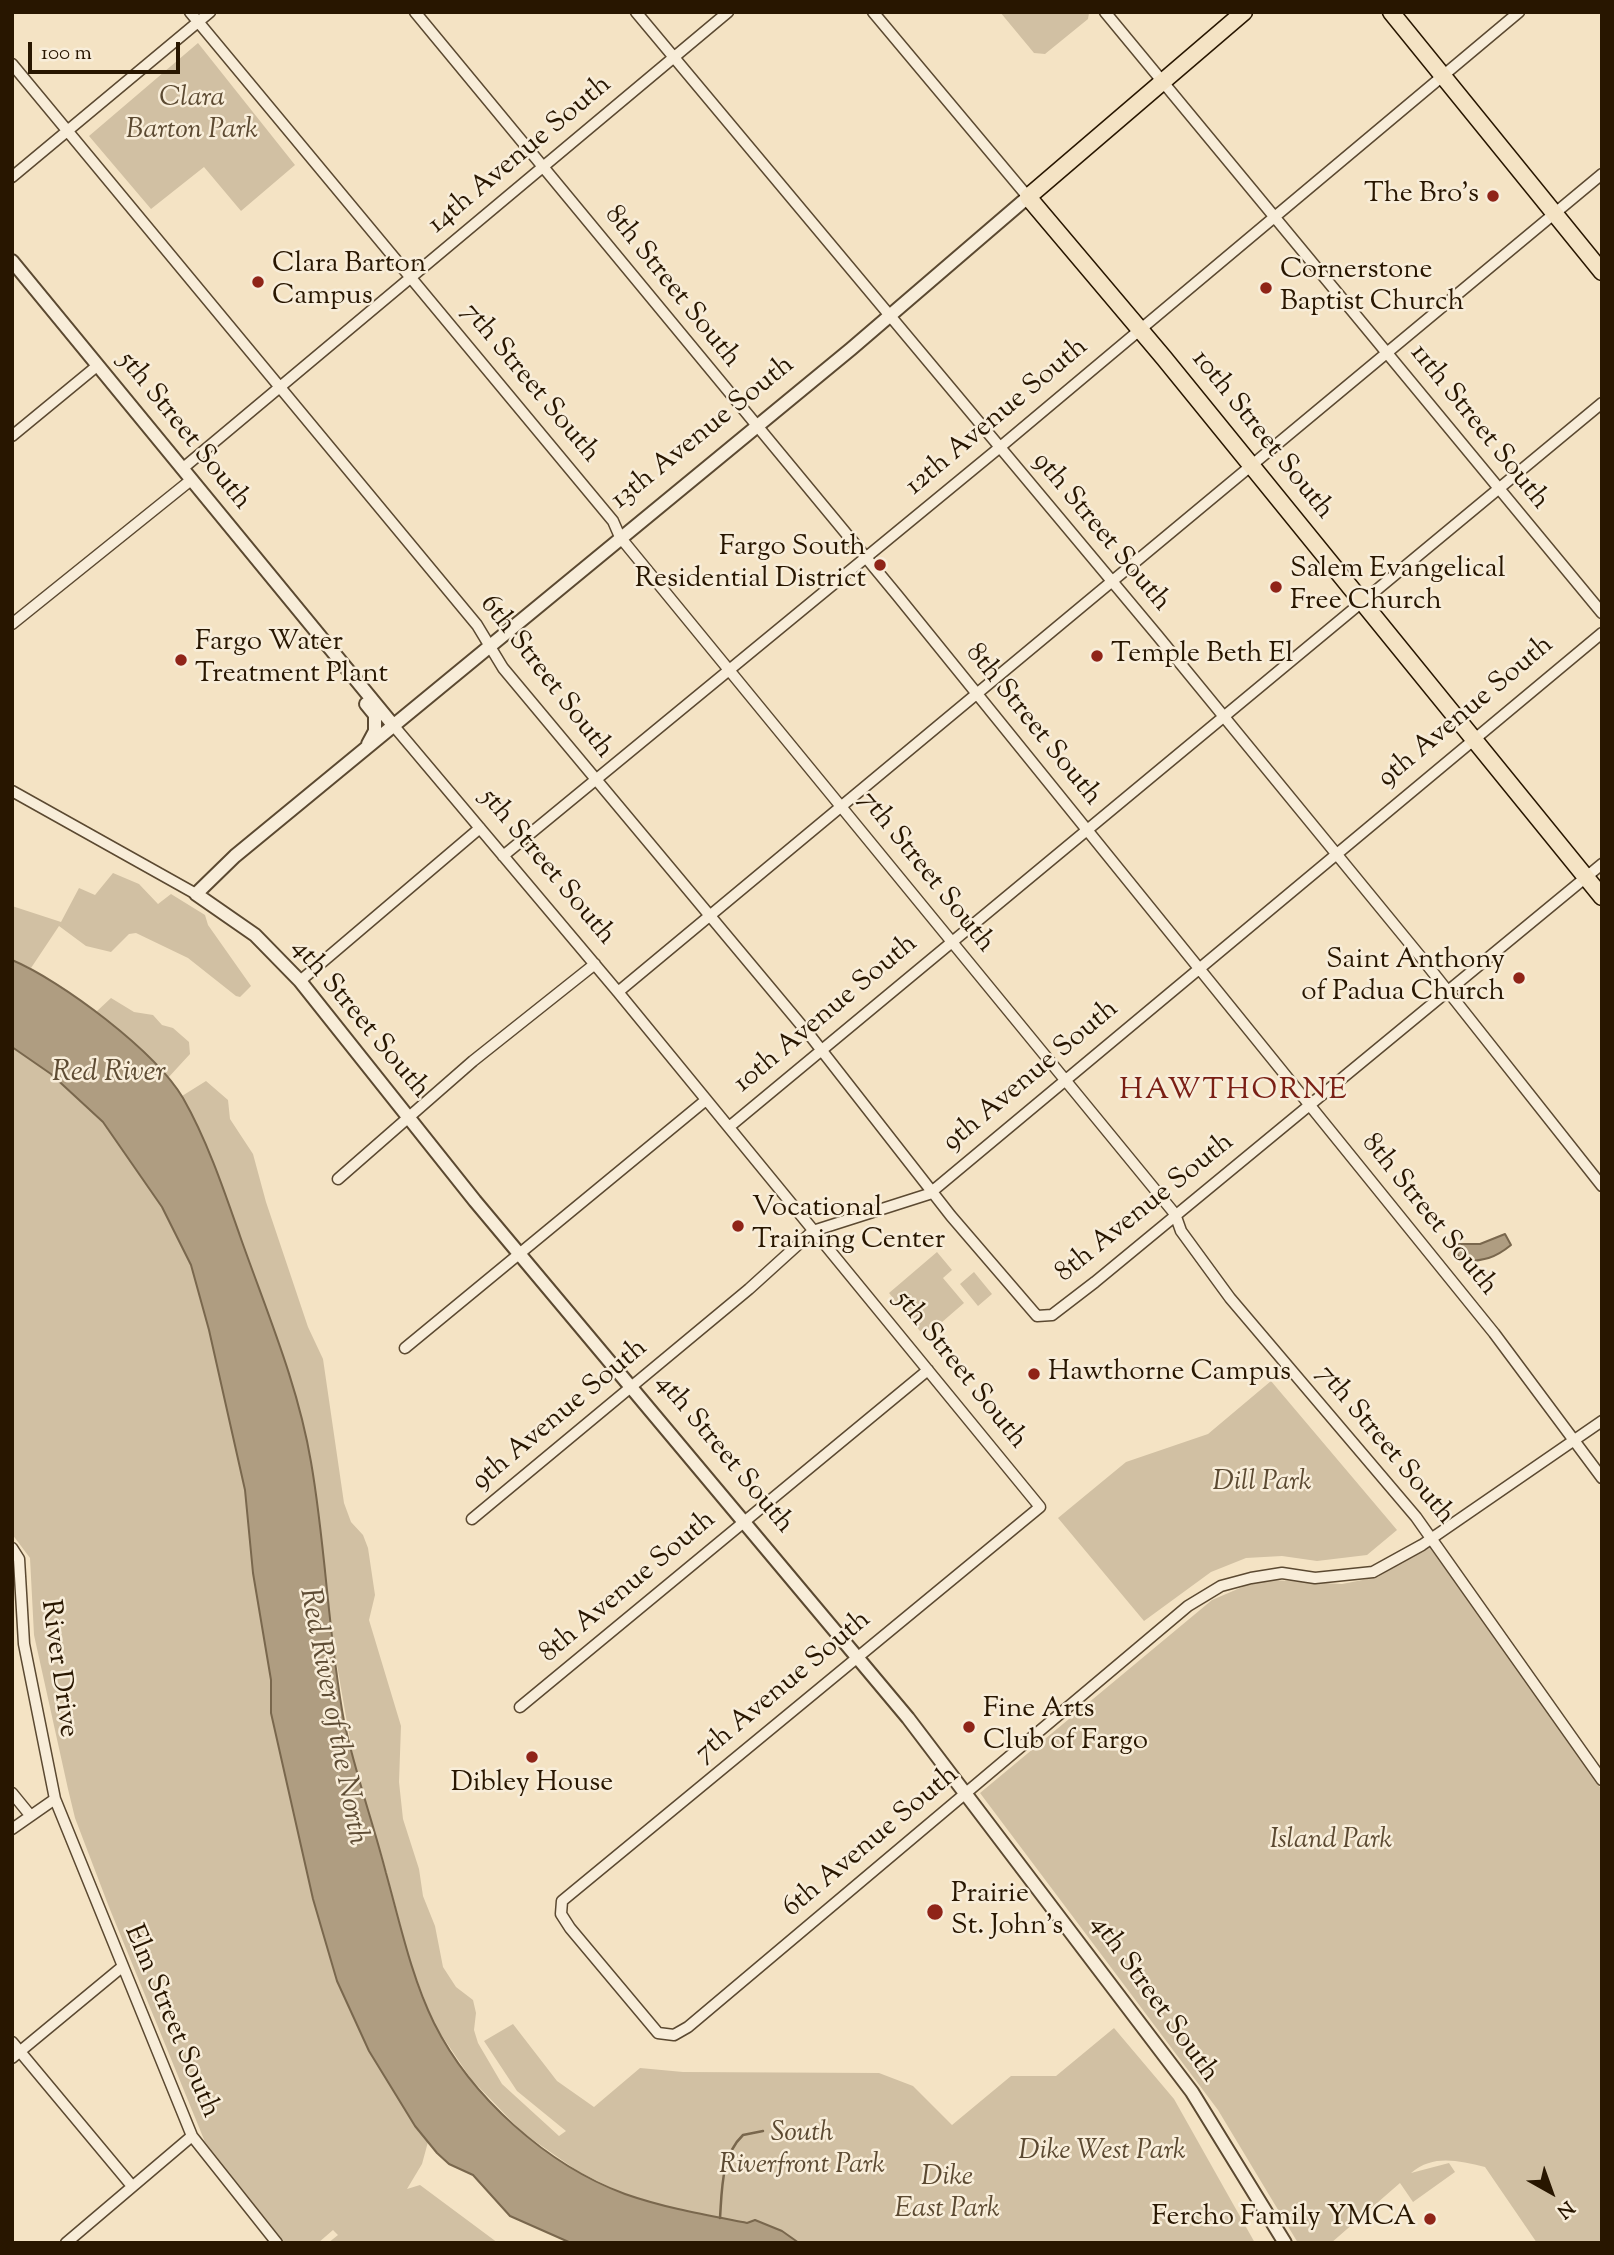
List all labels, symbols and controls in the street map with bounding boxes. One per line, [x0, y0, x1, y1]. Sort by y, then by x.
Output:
scale bar [32, 28, 184, 72]
text: 100 m [41, 39, 92, 69]
street label: 14th Avenue South [422, 70, 620, 242]
park label: Clara Barton Park [126, 83, 258, 149]
place label: The Bro's [1364, 179, 1479, 213]
marker: The Bro's [1485, 188, 1501, 204]
street label: 8th Street South [596, 200, 746, 376]
place label: Clara Barton Campus [272, 249, 426, 315]
place label: Cornerstone Baptist Church [1280, 255, 1464, 321]
marker: Clara Barton Campus [250, 274, 266, 290]
marker: Cornerstone Baptist Church [1258, 280, 1274, 296]
street label: 7th Street South [452, 297, 606, 471]
street label: 12th Avenue South [900, 332, 1096, 504]
street label: 11th Street South [1401, 338, 1555, 518]
street label: 10th Street South [1182, 344, 1340, 528]
street label: 5th Street South [109, 346, 257, 518]
street label: 13th Avenue South [606, 350, 802, 518]
street label: 9th Street South [1024, 446, 1176, 620]
place label: Fargo South Residential District [635, 532, 866, 598]
place label: Salem Evangelical Free Church [1290, 554, 1505, 620]
marker: Fargo South Residential District [872, 557, 888, 573]
marker: Salem Evangelical Free Church [1268, 579, 1284, 595]
street label: 6th Street South [471, 590, 619, 766]
place label: Fargo Water Treatment Plant [195, 627, 388, 693]
street label: 9th Avenue South [1372, 630, 1562, 796]
street label: 8th Street South [957, 638, 1107, 814]
place label: Temple Beth El [1111, 639, 1293, 673]
marker: Temple Beth El [1089, 648, 1105, 664]
marker: Fargo Water Treatment Plant [173, 652, 189, 668]
street label: 5th Street South [471, 783, 621, 953]
street label: 7th Street South [850, 785, 1000, 961]
street label: 10th Avenue South [728, 928, 926, 1102]
street label: 4th Street South [282, 933, 436, 1107]
place label: Saint Anthony of Padua Church [1301, 945, 1505, 1011]
marker: Saint Anthony of Padua Church [1511, 970, 1527, 986]
street label: 9th Avenue South [937, 994, 1127, 1160]
water label: Red River [52, 1057, 166, 1093]
district label: HAWTHORNE [1120, 1075, 1348, 1111]
street label: 8th Avenue South [1050, 1127, 1242, 1291]
street label: 8th Street South [1353, 1128, 1503, 1304]
place label: Vocational Training Center [752, 1193, 945, 1259]
marker: Vocational Training Center [730, 1218, 746, 1234]
street label: 5th Street South [885, 1285, 1033, 1457]
street label: 9th Avenue South [466, 1333, 656, 1499]
place label: Hawthorne Campus [1048, 1357, 1291, 1391]
street label: 7th Street South [1307, 1359, 1461, 1533]
marker: Hawthorne Campus [1026, 1366, 1042, 1382]
street label: 4th Street South [646, 1368, 800, 1542]
park label: Dill Park [1213, 1467, 1311, 1501]
street label: 8th Avenue South [534, 1505, 724, 1671]
water label: Red River of the North [288, 1586, 374, 1848]
street label: River Drive [31, 1598, 83, 1740]
street label: 7th Avenue South [689, 1605, 879, 1771]
place label: Fine Arts Club of Fargo [983, 1694, 1148, 1760]
marker: Fine Arts Club of Fargo [961, 1719, 977, 1735]
marker: Dibley House [524, 1749, 540, 1765]
street label: 6th Avenue South [777, 1760, 967, 1926]
place label: Dibley House [451, 1768, 613, 1802]
park label: Island Park [1270, 1825, 1392, 1859]
place label: Prairie St. John's [951, 1879, 1063, 1945]
marker: Prairie St. John's [925, 1902, 945, 1922]
street label: 4th Street South [1081, 1910, 1225, 2090]
street label: Elm Street South [114, 1921, 226, 2123]
park label: South Riverfront Park [719, 2118, 885, 2184]
park label: Dike West Park [1018, 2136, 1186, 2170]
north arrow [1516, 2157, 1586, 2227]
park label: Dike East Park [894, 2162, 1000, 2228]
text: N [1550, 2193, 1579, 2224]
place label: Fercho Family YMCA [1152, 2202, 1416, 2236]
marker: Fercho Family YMCA [1422, 2211, 1438, 2227]

